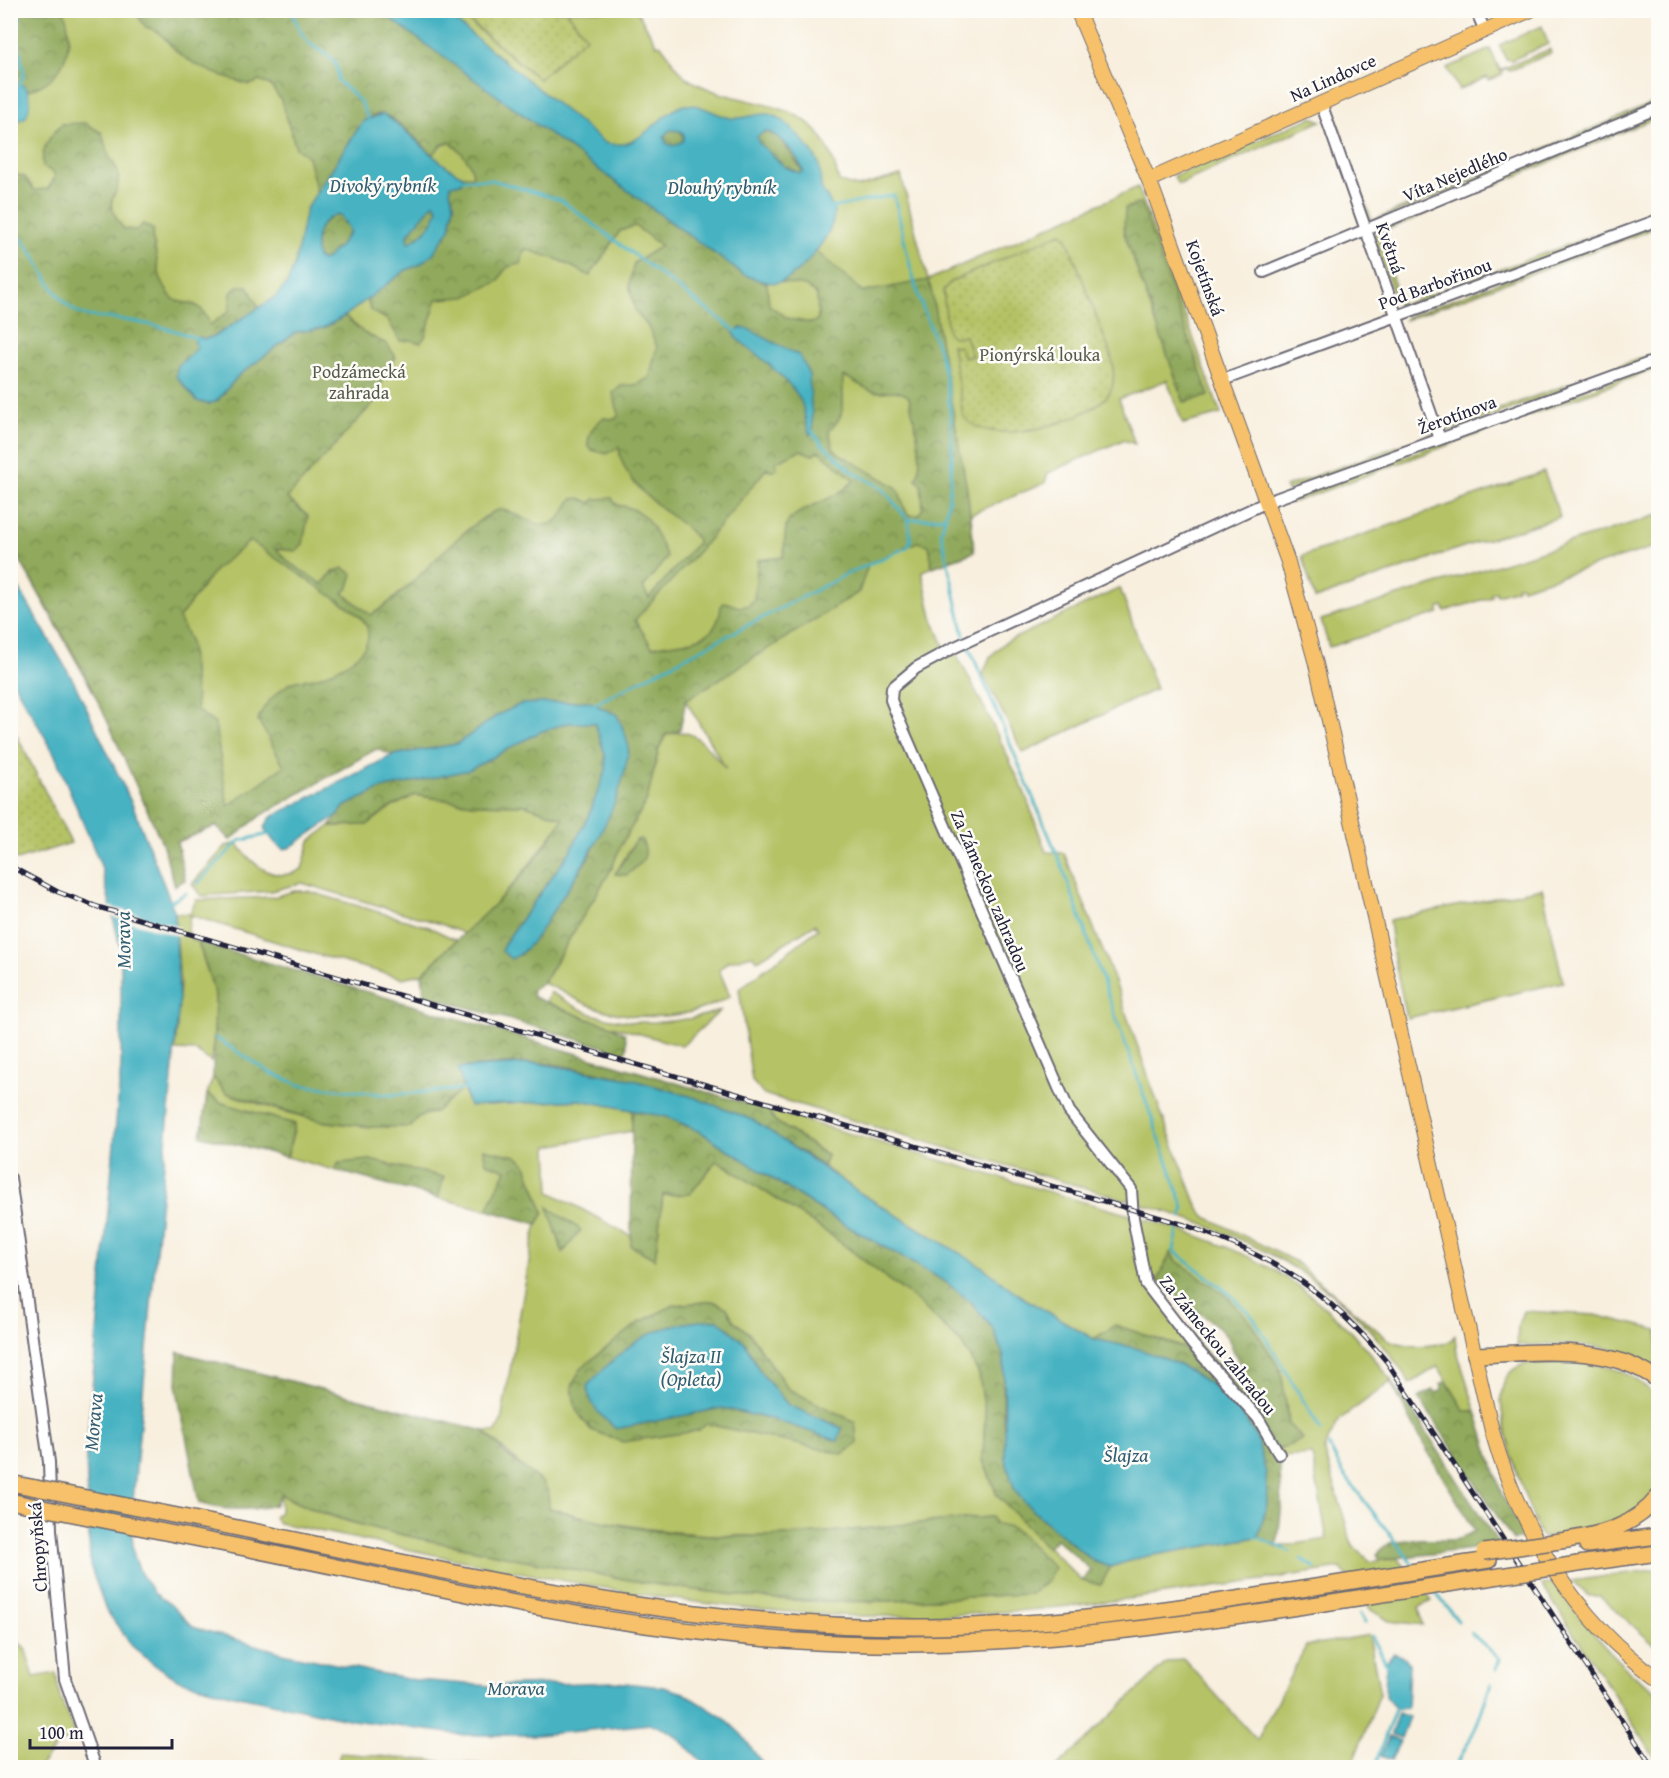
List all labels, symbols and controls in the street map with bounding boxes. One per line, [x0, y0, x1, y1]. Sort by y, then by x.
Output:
street label: Na Lindovce [1285, 47, 1380, 109]
street label: Víta Nejedlého [1398, 140, 1511, 209]
water label: Divoký rybník [329, 170, 437, 199]
water label: Dlouhý rybník [667, 172, 777, 201]
street label: Květná [1369, 218, 1412, 278]
street label: Kojetínská [1179, 236, 1232, 320]
street label: Pod Barbořinou [1374, 250, 1495, 316]
park label: Pionýrská louka [980, 341, 1101, 368]
park label: Podzámecká zahrada [312, 358, 406, 406]
street label: Žerotínova [1414, 388, 1500, 441]
street label: Za Zámeckou zahradou [944, 806, 1037, 976]
water label: Morava [107, 910, 138, 969]
street label: Za Zámeckou zahradou [1153, 1269, 1284, 1421]
water label: Šlajza II (Opleta) [660, 1341, 723, 1393]
water label: Morava [76, 1391, 110, 1452]
water label: Šlajza [1103, 1440, 1149, 1469]
street label: Chropyňská [21, 1501, 54, 1593]
water label: Morava [487, 1673, 546, 1702]
scale bar [30, 1712, 172, 1750]
text: 100 m [39, 1719, 84, 1746]

